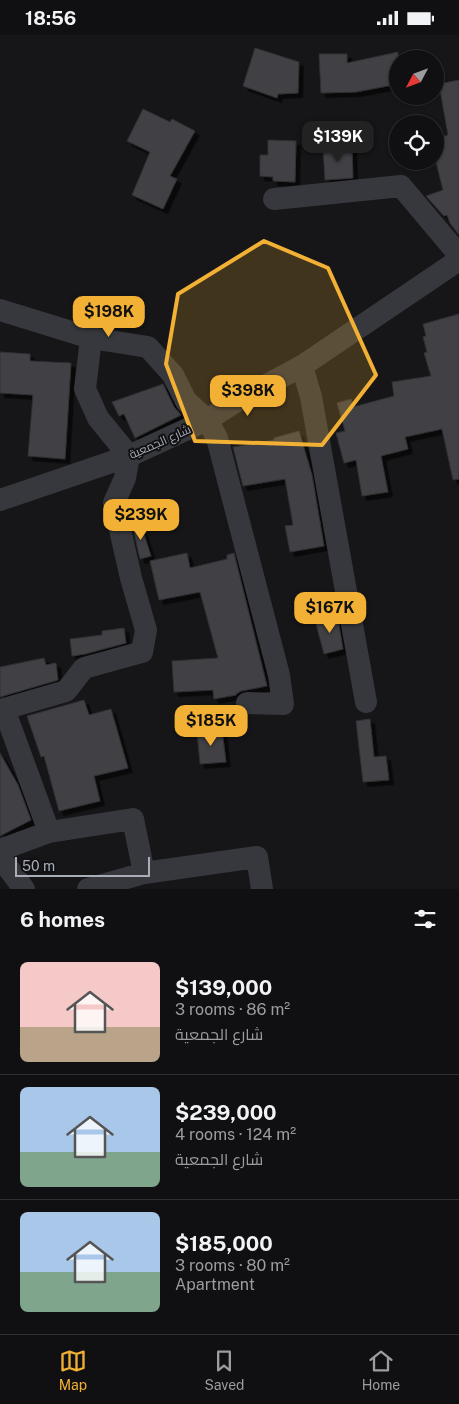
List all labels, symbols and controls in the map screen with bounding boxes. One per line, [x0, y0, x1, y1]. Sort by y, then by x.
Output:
text: 18:56 [25, 7, 76, 29]
north arrow [389, 50, 444, 105]
map controls [389, 50, 444, 170]
button: locate [389, 115, 444, 170]
pin: $139K [303, 121, 373, 163]
text: $139K [313, 127, 363, 146]
pin: $198K [74, 295, 144, 338]
text: $198K [84, 302, 134, 321]
pin: $398K [213, 375, 283, 417]
text: $398K [221, 381, 275, 400]
street label: شارع الجمعية [127, 422, 194, 463]
pin: $239K [106, 499, 176, 541]
text: $239K [114, 505, 168, 524]
pin: $167K [295, 591, 365, 634]
text: $167K [305, 598, 355, 617]
pin: $185K [176, 705, 246, 747]
text: $185K [186, 711, 236, 730]
scale bar [15, 854, 150, 877]
text: 50 m [22, 858, 55, 874]
icon: filters [411, 905, 439, 933]
text: 6 homes [20, 907, 105, 932]
text: $139,000 [175, 975, 272, 1000]
icon: home [60, 982, 120, 1042]
text: 3 rooms · 86 m² [175, 1000, 290, 1019]
text: شارع الجمعية [175, 1025, 263, 1044]
text: $239,000 [175, 1100, 277, 1125]
icon: home [60, 1107, 120, 1167]
text: 4 rooms · 124 m² [175, 1125, 296, 1144]
text: شارع الجمعية [175, 1150, 263, 1169]
text: $185,000 [175, 1231, 273, 1256]
icon: home [60, 1232, 120, 1292]
text: 3 rooms · 80 m² [175, 1256, 290, 1275]
text: Apartment [175, 1275, 255, 1294]
tab: Map [59, 1347, 87, 1393]
tab: Saved [204, 1347, 244, 1393]
tab: Home [362, 1347, 400, 1393]

